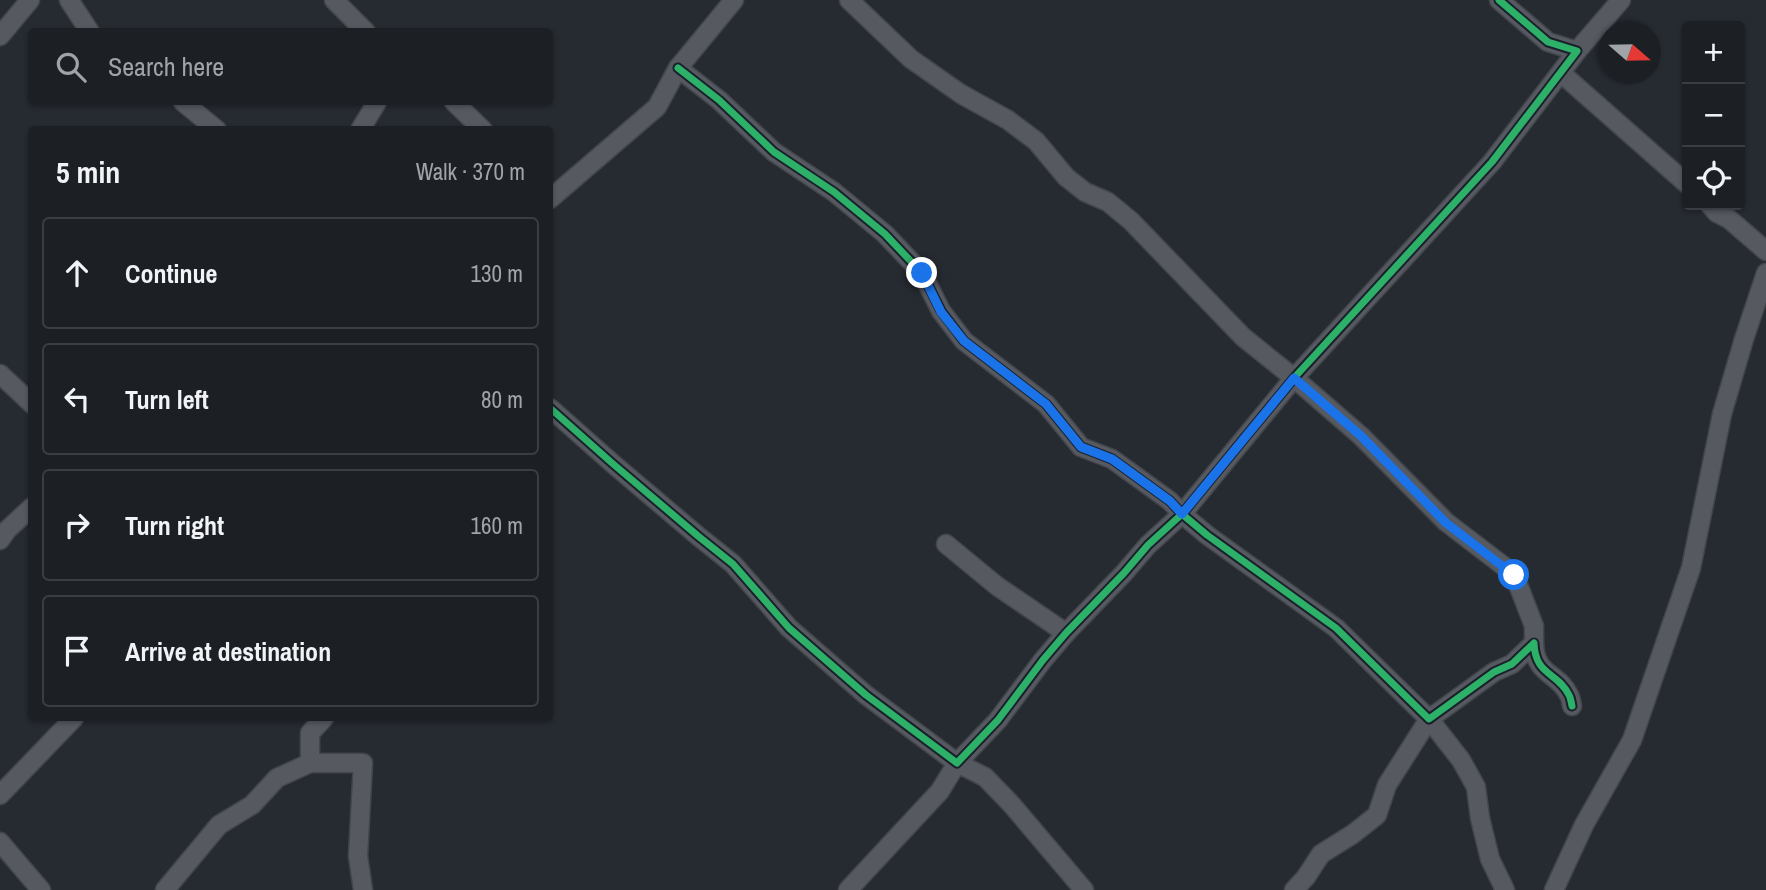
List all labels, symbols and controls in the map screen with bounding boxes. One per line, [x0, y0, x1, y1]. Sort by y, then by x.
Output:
north arrow [1598, 21, 1661, 84]
map controls [1682, 21, 1745, 210]
button: + [1682, 21, 1745, 84]
search box [28, 28, 553, 105]
icon: search [52, 48, 90, 86]
text: Search here [108, 49, 224, 84]
button: − [1682, 84, 1745, 147]
button: locate [1682, 147, 1745, 210]
text: 5 min [56, 152, 120, 192]
text: Walk · 370 m [416, 156, 525, 187]
icon: ahead [58, 254, 96, 292]
text: Continue [125, 256, 217, 291]
route end [906, 257, 937, 288]
text: 130 m [471, 258, 523, 289]
icon: left [58, 380, 96, 418]
text: Turn left [125, 382, 209, 417]
text: 80 m [481, 384, 523, 415]
icon: right [58, 506, 96, 544]
text: Turn right [125, 508, 224, 543]
text: 160 m [471, 510, 523, 541]
route start [1498, 559, 1529, 590]
icon: arrive [58, 632, 96, 670]
text: Arrive at destination [125, 634, 331, 669]

